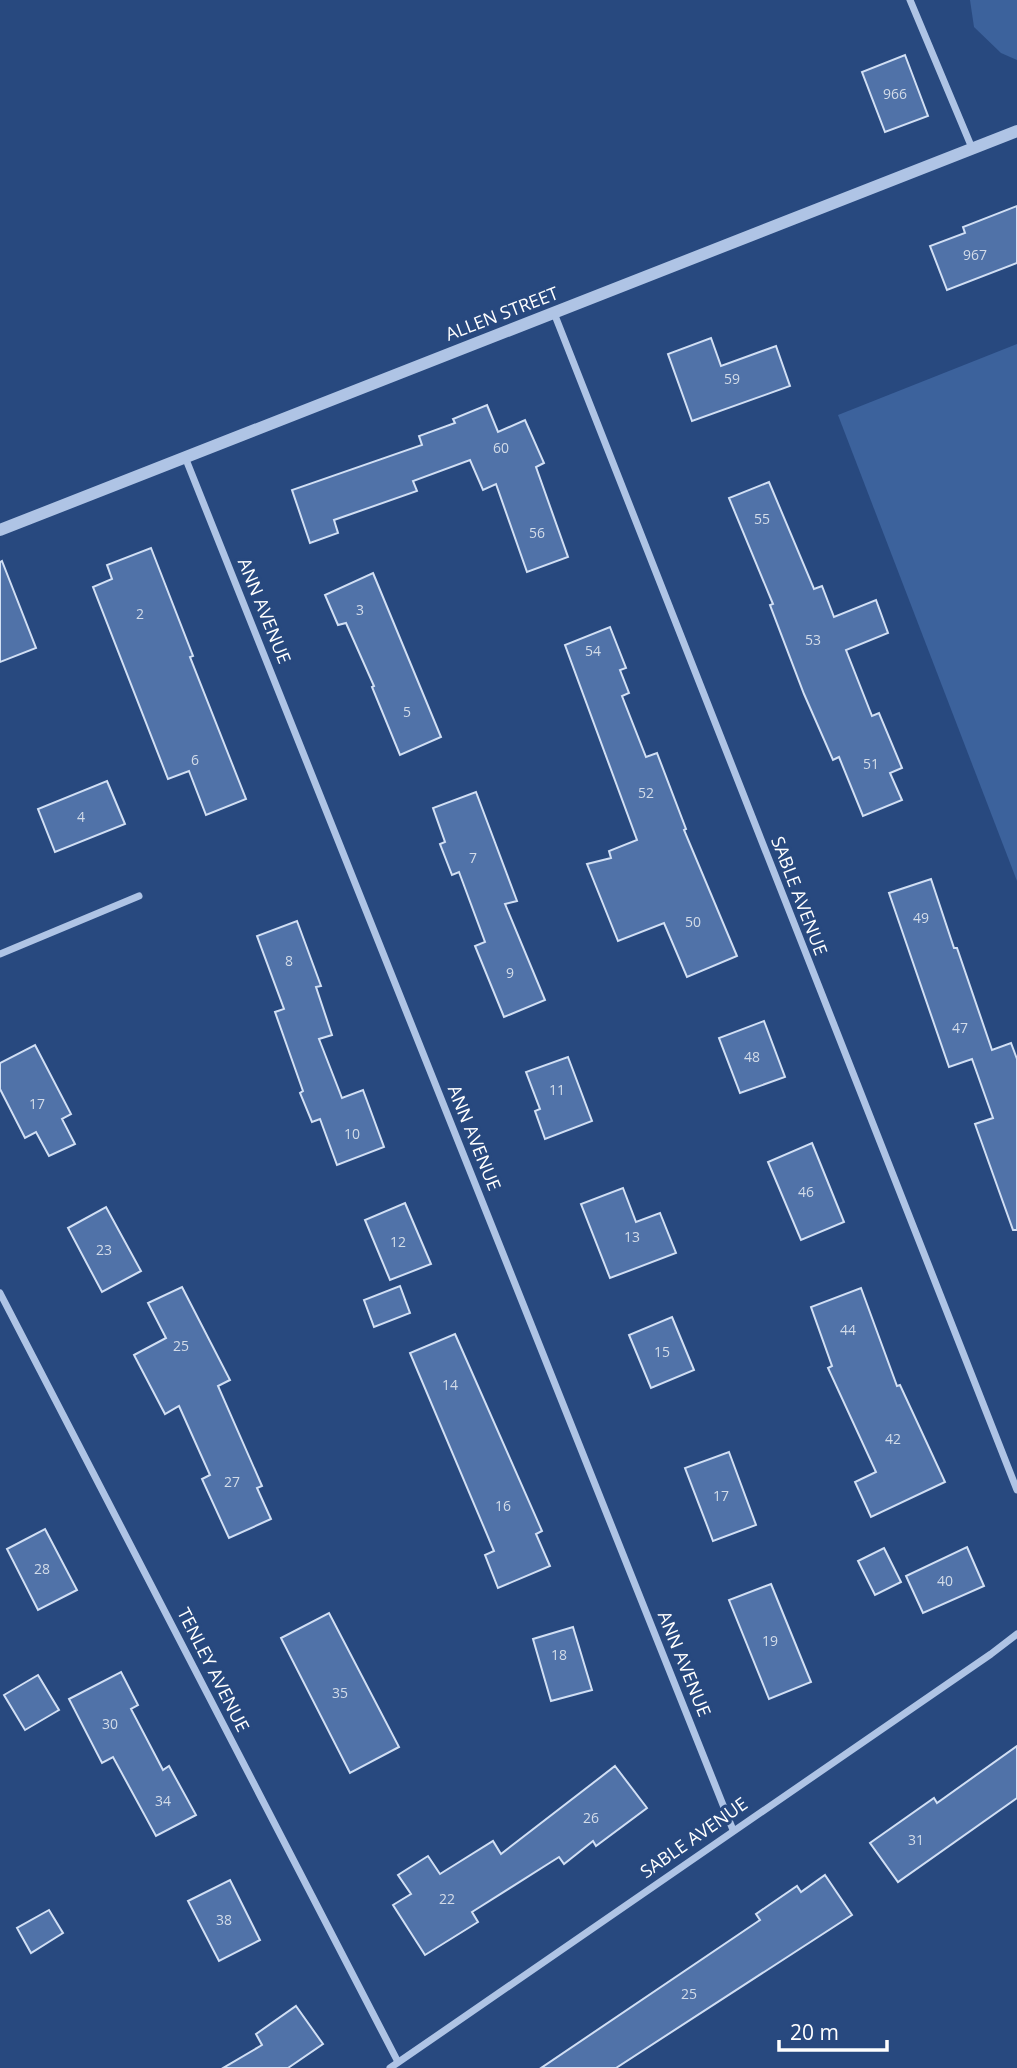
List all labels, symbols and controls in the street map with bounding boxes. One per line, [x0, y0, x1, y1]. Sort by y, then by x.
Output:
house number: 966 [883, 84, 907, 103]
house number: 967 [963, 245, 987, 264]
street label: ALLEN STREET [442, 280, 562, 346]
house number: 59 [724, 369, 740, 388]
house number: 60 [493, 438, 509, 457]
house number: 55 [754, 509, 770, 528]
house number: 56 [529, 523, 545, 542]
street label: ANN AVENUE [233, 554, 297, 667]
house number: 3 [356, 600, 364, 619]
house number: 2 [136, 604, 144, 623]
house number: 53 [805, 630, 821, 649]
house number: 54 [585, 641, 601, 660]
house number: 5 [403, 702, 411, 721]
house number: 6 [191, 750, 199, 769]
house number: 51 [863, 754, 879, 773]
house number: 52 [638, 783, 654, 802]
house number: 4 [77, 807, 85, 826]
street label: SABLE AVENUE [766, 833, 834, 959]
house number: 7 [469, 848, 477, 867]
house number: 49 [913, 908, 929, 927]
house number: 50 [685, 912, 701, 931]
house number: 8 [285, 951, 293, 970]
house number: 9 [506, 963, 514, 982]
house number: 47 [952, 1018, 968, 1037]
house number: 48 [744, 1047, 760, 1066]
house number: 11 [549, 1080, 565, 1099]
street label: ANN AVENUE [443, 1081, 507, 1194]
house number: 17 [29, 1094, 45, 1113]
house number: 10 [344, 1124, 360, 1143]
house number: 46 [798, 1182, 814, 1201]
house number: 13 [624, 1227, 640, 1246]
house number: 12 [390, 1232, 406, 1251]
house number: 23 [96, 1240, 112, 1259]
house number: 44 [840, 1320, 856, 1339]
house number: 25 [173, 1336, 189, 1355]
house number: 15 [654, 1342, 670, 1361]
house number: 14 [442, 1375, 458, 1394]
house number: 42 [885, 1429, 901, 1448]
house number: 27 [224, 1472, 240, 1491]
house number: 17 [713, 1486, 729, 1505]
house number: 16 [495, 1496, 511, 1515]
house number: 28 [34, 1559, 50, 1578]
house number: 40 [937, 1571, 953, 1590]
street label: TENLEY AVENUE [172, 1603, 256, 1736]
street label: ANN AVENUE [653, 1607, 717, 1720]
house number: 19 [762, 1631, 778, 1650]
house number: 18 [551, 1645, 567, 1664]
house number: 35 [332, 1683, 348, 1702]
house number: 30 [102, 1714, 118, 1733]
house number: 34 [155, 1791, 171, 1810]
street label: SABLE AVENUE [635, 1791, 752, 1883]
house number: 26 [583, 1808, 599, 1827]
house number: 31 [908, 1830, 924, 1849]
house number: 22 [439, 1889, 455, 1908]
house number: 38 [216, 1910, 232, 1929]
house number: 25 [681, 1984, 697, 2003]
scale bar [779, 2008, 888, 2052]
text: 20 m [790, 2018, 839, 2046]

